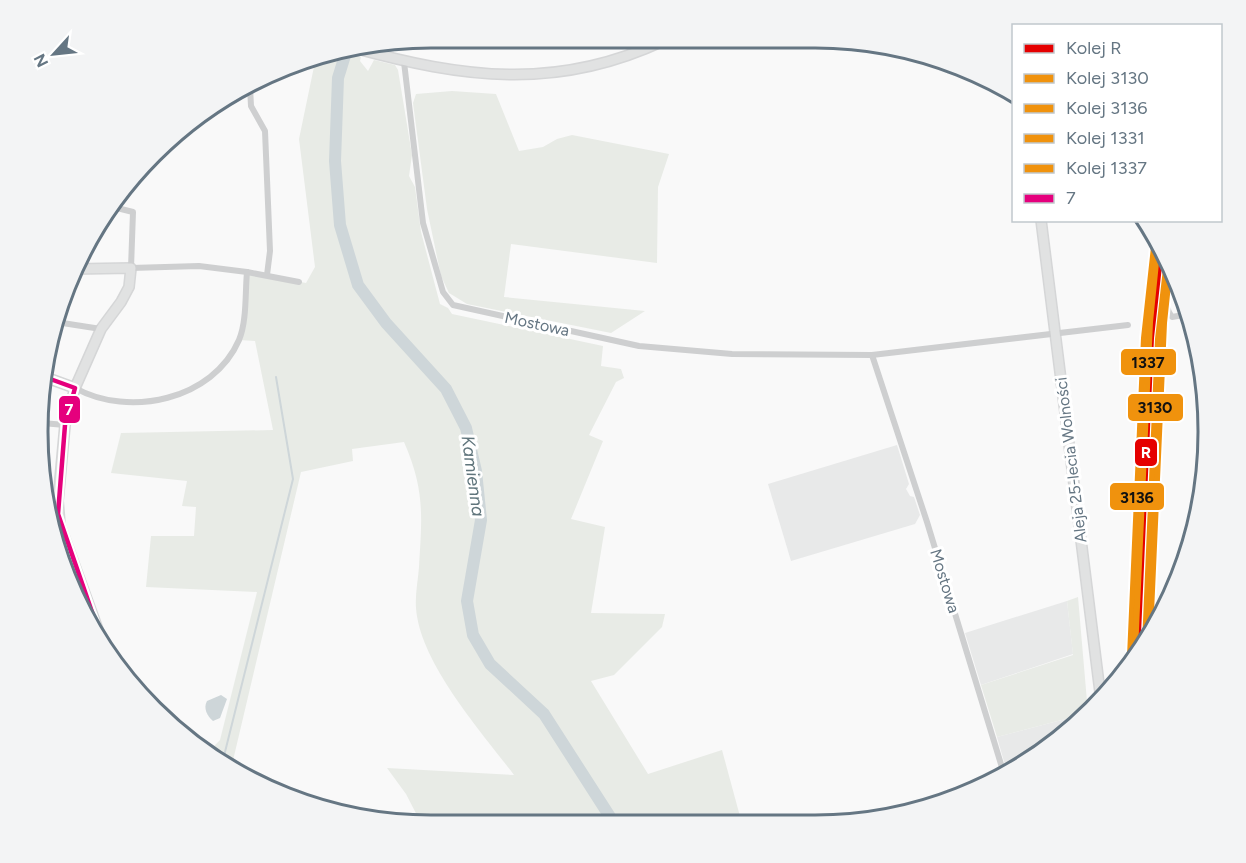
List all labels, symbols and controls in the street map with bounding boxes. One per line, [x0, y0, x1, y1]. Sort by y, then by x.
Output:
north arrow [24, 24, 84, 84]
legend [1012, 24, 1222, 222]
text: Kolej R [1066, 37, 1122, 59]
text: N [30, 51, 52, 70]
text: Kolej 3130 [1066, 67, 1149, 89]
text: Kolej 3136 [1066, 97, 1148, 119]
text: Kolej 1331 [1066, 127, 1145, 149]
text: Kolej 1337 [1066, 157, 1147, 179]
text: 7 [1066, 187, 1076, 209]
street label: Mostowa [503, 308, 571, 340]
line badge: 1337 [1120, 348, 1177, 376]
text: 1337 [1131, 353, 1165, 372]
street label: Aleja 25-lecia Wolności [1051, 376, 1091, 544]
line badge: 3130 [1127, 393, 1184, 422]
line badge: 7 [58, 395, 81, 424]
text: 3130 [1138, 398, 1172, 417]
text: 7 [65, 400, 74, 419]
water label: Kamienna [456, 434, 490, 518]
line badge: R [1134, 438, 1158, 467]
text: R [1141, 443, 1151, 462]
line badge: 3136 [1109, 482, 1165, 511]
text: 3136 [1120, 488, 1154, 507]
street label: Mostowa [926, 547, 964, 615]

